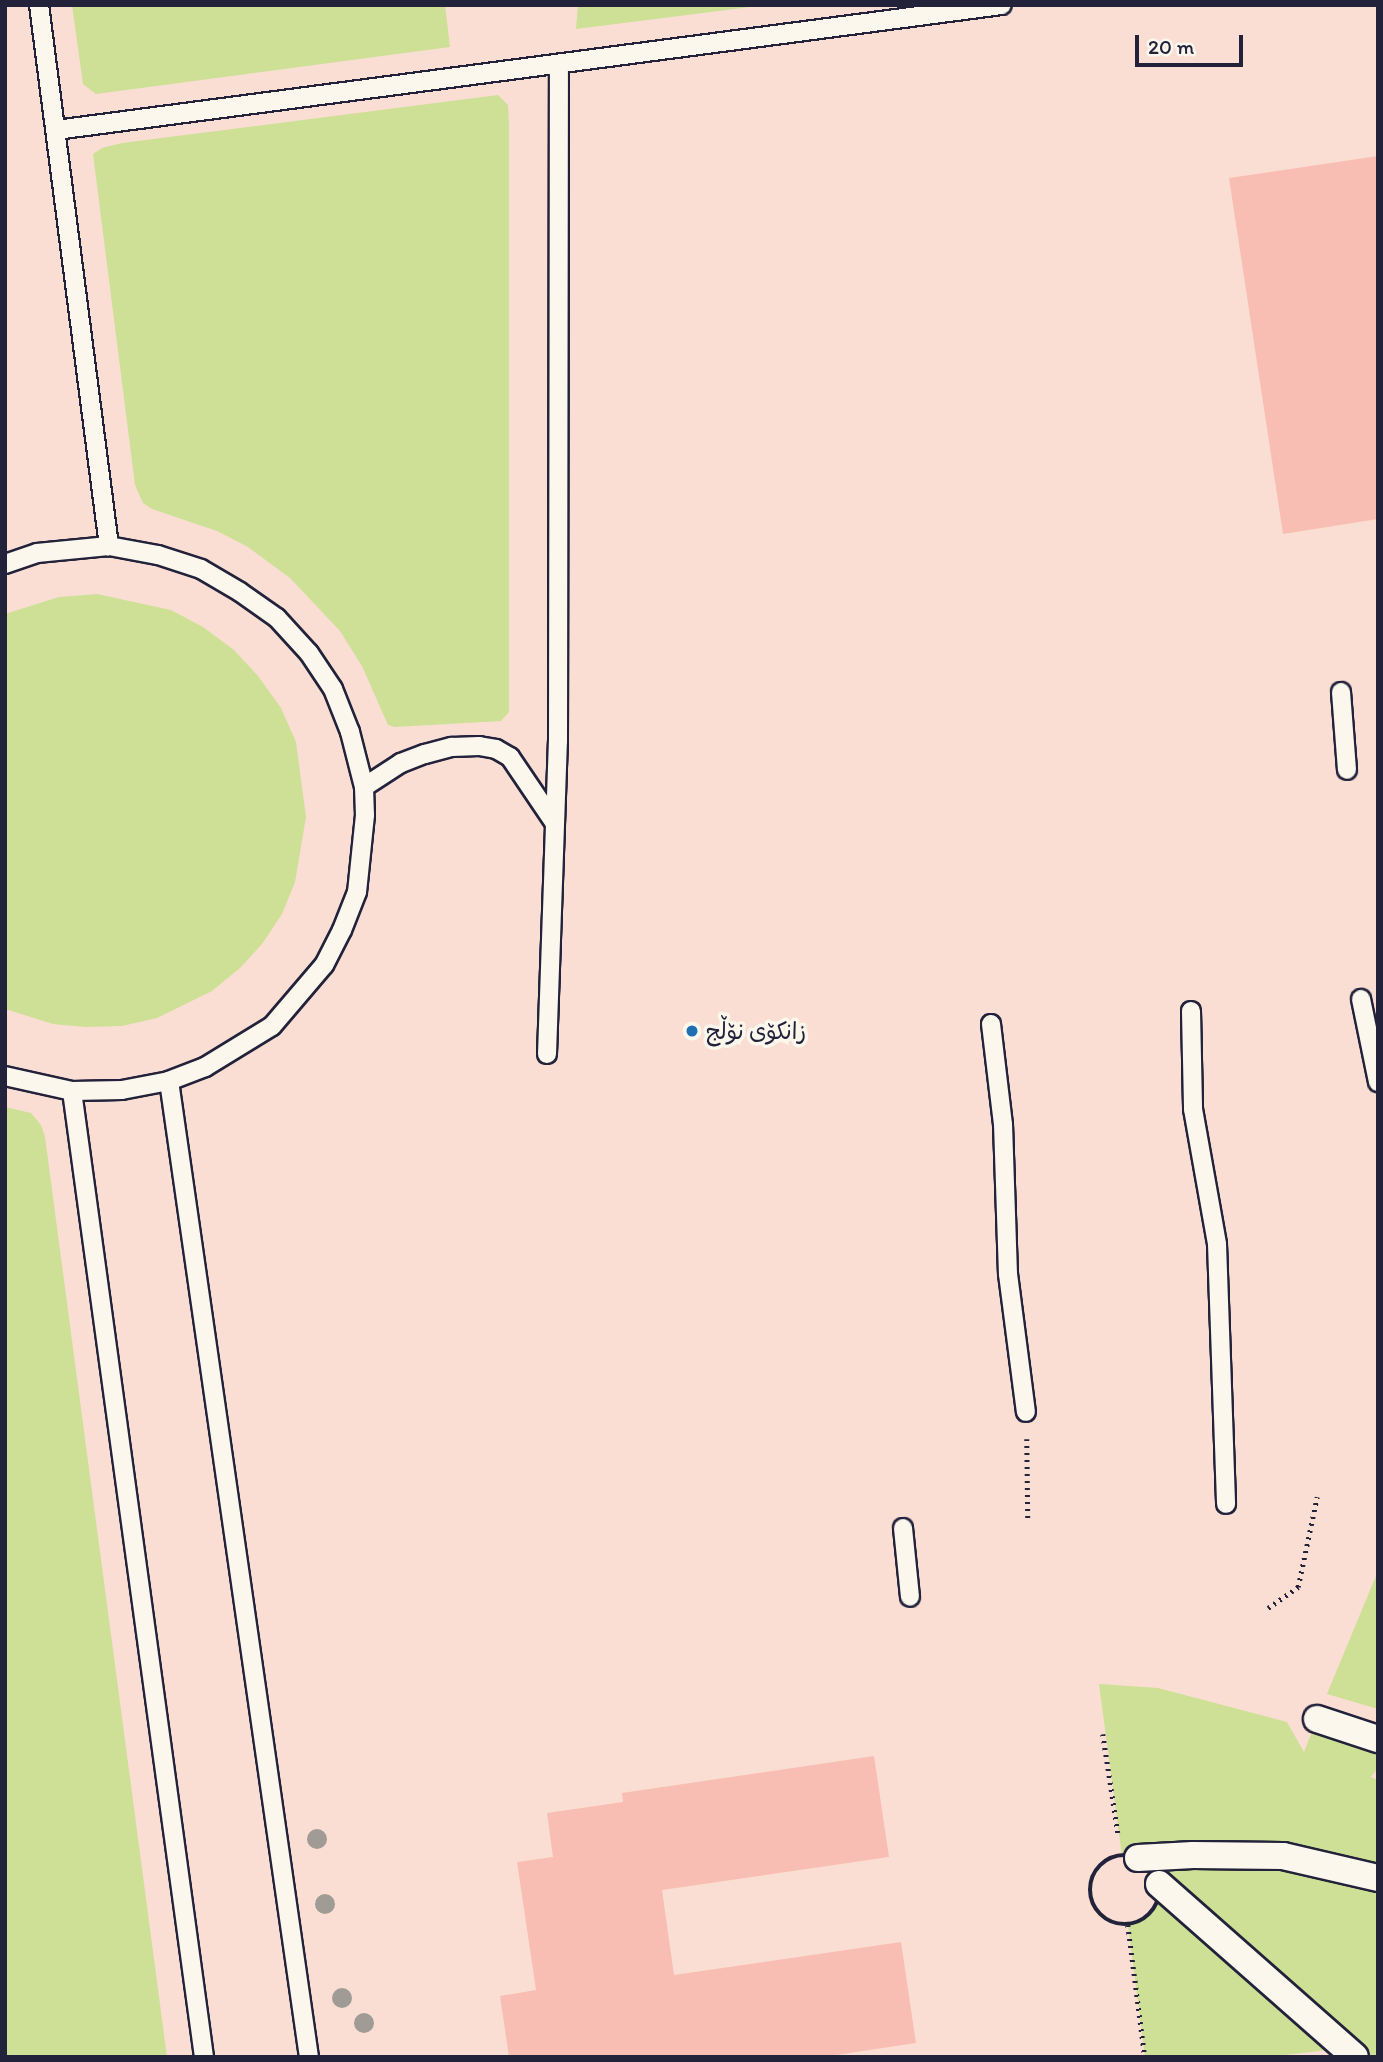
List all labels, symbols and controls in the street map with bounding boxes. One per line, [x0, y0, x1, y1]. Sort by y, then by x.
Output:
scale bar [1138, 21, 1246, 65]
text: 20 m [1148, 34, 1194, 59]
place label: زانکۆی نۆڵج [706, 1017, 806, 1045]
marker: زانکۆی نۆڵج [684, 1023, 700, 1039]

